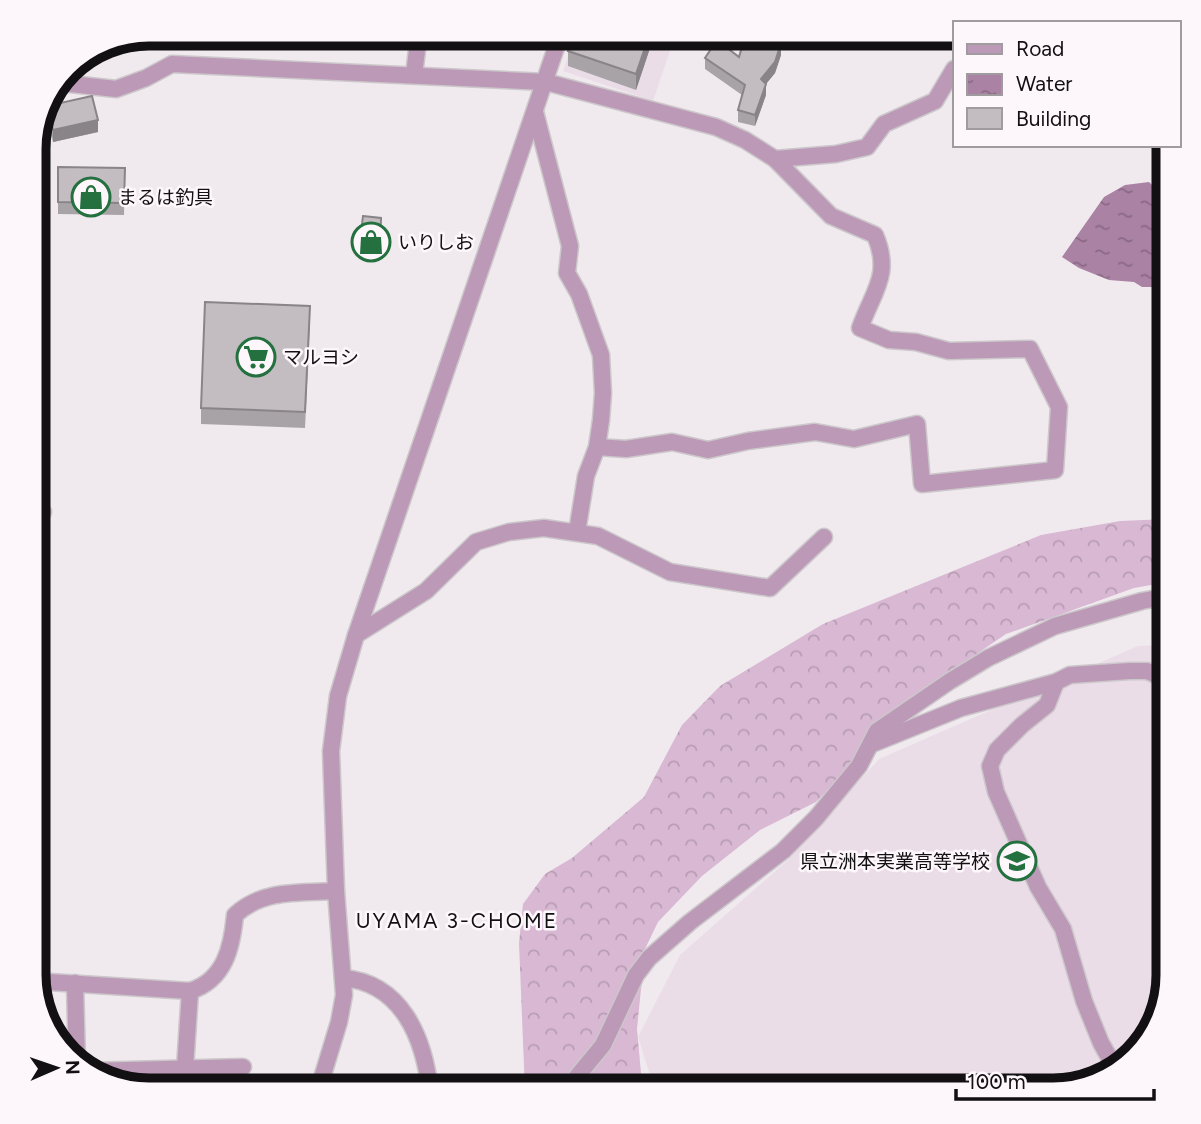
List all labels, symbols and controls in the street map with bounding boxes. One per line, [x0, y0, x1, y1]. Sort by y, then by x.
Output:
legend [953, 21, 1180, 147]
text: Road [1016, 36, 1064, 61]
text: Water [1016, 71, 1072, 96]
text: Building [1016, 106, 1091, 131]
shop icon: まるは釣具 [70, 176, 112, 218]
place label: まるは釣具 [118, 186, 213, 209]
shop icon: いりしお [350, 221, 392, 263]
place label: いりしお [398, 231, 474, 254]
supermarket icon: マルヨシ [235, 336, 277, 378]
place label: マルヨシ [283, 346, 359, 369]
school or university icon: 県立洲本実業高等学校 [996, 840, 1038, 882]
place label: 県立洲本実業高等学校 [800, 850, 990, 873]
district label: UYAMA 3-CHOME [356, 908, 558, 933]
north arrow [21, 1033, 91, 1103]
scale bar [956, 1058, 1154, 1102]
text: N [61, 1060, 84, 1075]
text: 100 m [967, 1069, 1026, 1094]

